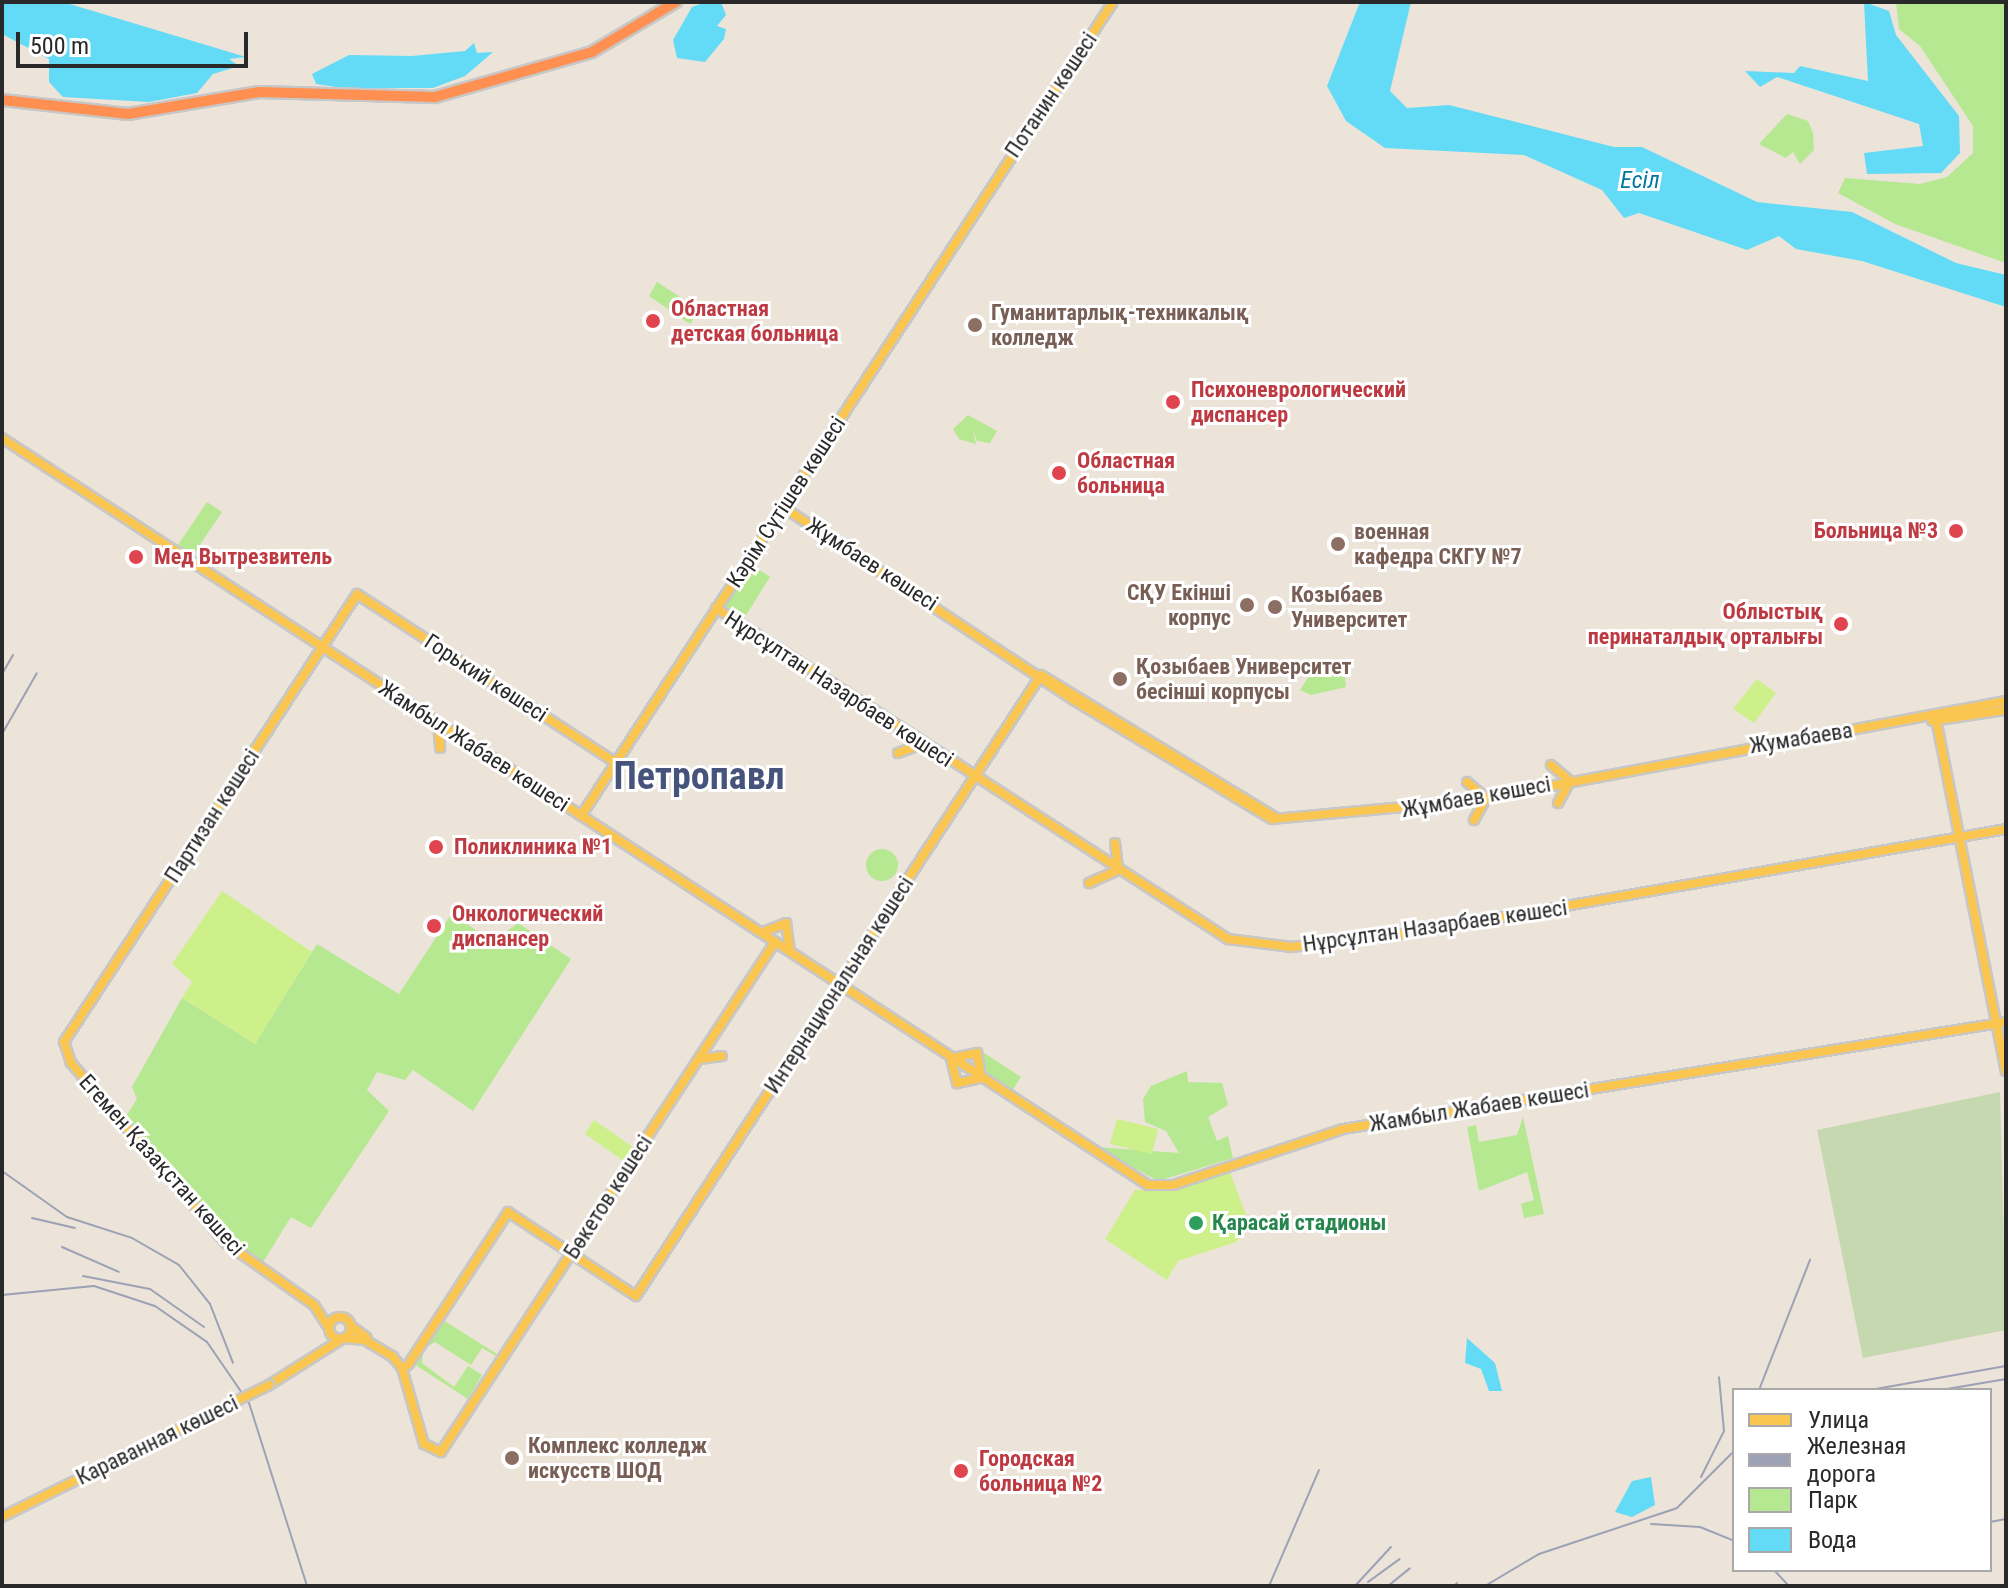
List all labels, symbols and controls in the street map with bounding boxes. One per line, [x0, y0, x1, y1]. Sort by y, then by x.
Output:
scale bar [20, 16, 252, 66]
street label: Потанин көшесі [999, 27, 1103, 163]
text: 500 m [30, 32, 89, 60]
water label: Есіл [1620, 167, 1660, 195]
place label: Областная детская больница [671, 295, 839, 346]
place label: Гуманитарлық-техникалық колледж [991, 299, 1249, 350]
marker: Областная детская больница [642, 310, 664, 332]
marker: Гуманитарлық-техникалық колледж [966, 316, 984, 334]
place label: Психоневрологический диспансер [1191, 376, 1406, 428]
marker: Психоневрологический диспансер [1162, 391, 1184, 413]
street label: Кәрім Сүтішев көшесі [721, 412, 851, 592]
place label: Областная больница [1077, 447, 1175, 498]
marker: Областная больница [1048, 462, 1070, 484]
street label: Жұмбаев көшесі [801, 512, 943, 616]
place label: военная кафедра СКГУ №7 [1354, 518, 1522, 570]
place label: Больница №3 [1814, 518, 1938, 544]
marker: Больница №3 [1945, 520, 1967, 542]
marker: военная кафедра СКГУ №7 [1329, 535, 1347, 553]
place label: Мед Вытрезвитель [154, 544, 332, 570]
marker: Мед Вытрезвитель [125, 546, 147, 568]
place label: СҚУ Екінші корпус [1127, 579, 1231, 630]
place label: Козыбаев Университет [1291, 581, 1407, 632]
marker: СҚУ Екінші корпус [1238, 596, 1256, 614]
marker: Козыбаев Университет [1266, 598, 1284, 616]
place label: Облыстық перинаталдық орталығы [1588, 598, 1823, 650]
street label: Нұрсұлтан Назарбаев көшесі [720, 605, 958, 773]
marker: Облыстық перинаталдық орталығы [1830, 613, 1852, 635]
street label: Горький көшесі [419, 628, 553, 728]
place label: Қозыбаев Университет бесінші корпусы [1136, 653, 1352, 704]
marker: Қозыбаев Университет бесінші корпусы [1111, 670, 1129, 688]
street label: Жамбыл Жабаев көшесі [374, 674, 574, 818]
street label: Жумабаева [1748, 717, 1854, 759]
street label: Партизан көшесі [159, 744, 265, 888]
district label: Петропавл [613, 754, 785, 800]
street label: Жұмбаев көшесі [1399, 771, 1553, 823]
place label: Поликлиника №1 [454, 834, 612, 860]
marker: Поликлиника №1 [425, 836, 447, 858]
street label: Интернациональная көшесі [759, 872, 919, 1098]
street label: Нұрсұлтан Назарбаев көшесі [1301, 894, 1569, 958]
place label: Онкологический диспансер [452, 900, 603, 952]
marker: Онкологический диспансер [423, 915, 445, 937]
street label: Егемен Қазақстан көшесі [74, 1069, 250, 1261]
street label: Жамбыл Жабаев көшесі [1367, 1077, 1591, 1137]
street label: Бөкетов көшесі [558, 1130, 658, 1264]
place label: Қарасай стадионы [1212, 1210, 1386, 1236]
marker: Қарасай стадионы [1187, 1214, 1205, 1232]
legend [1732, 1388, 1992, 1572]
street label: Караванная көшесі [72, 1389, 242, 1491]
text: Улица [1808, 1406, 1869, 1434]
place label: Комплекс колледж искусств ШОД [528, 1432, 707, 1484]
text: Железная дорога [1807, 1432, 1906, 1488]
place label: Городская больница №2 [979, 1445, 1102, 1496]
marker: Комплекс колледж искусств ШОД [503, 1449, 521, 1467]
marker: Городская больница №2 [950, 1460, 972, 1482]
text: Парк [1808, 1486, 1858, 1514]
text: Вода [1808, 1526, 1857, 1554]

